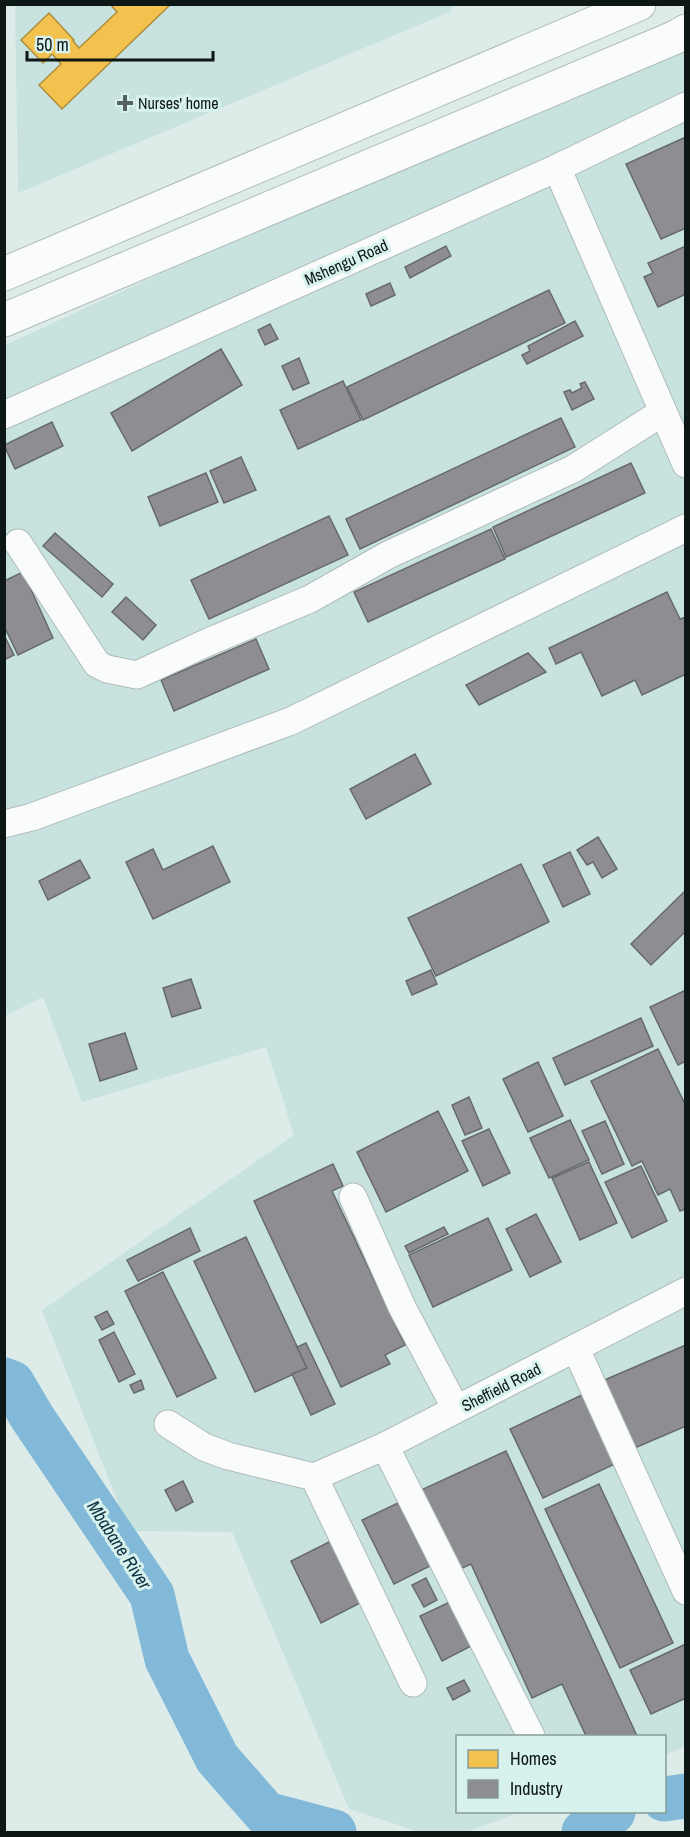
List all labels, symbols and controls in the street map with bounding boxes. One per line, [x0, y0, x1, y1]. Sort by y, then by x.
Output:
scale bar [27, 24, 213, 62]
text: 50 m [36, 32, 69, 57]
place label: Nurses' home [138, 92, 219, 114]
marker: Nurses' home [116, 94, 134, 112]
street label: Mshengu Road [301, 234, 391, 290]
street label: Sheffield Road [457, 1358, 545, 1416]
water label: Mbabane River [81, 1496, 158, 1595]
legend [456, 1735, 666, 1813]
text: Homes [510, 1746, 557, 1771]
text: Industry [510, 1776, 563, 1801]

